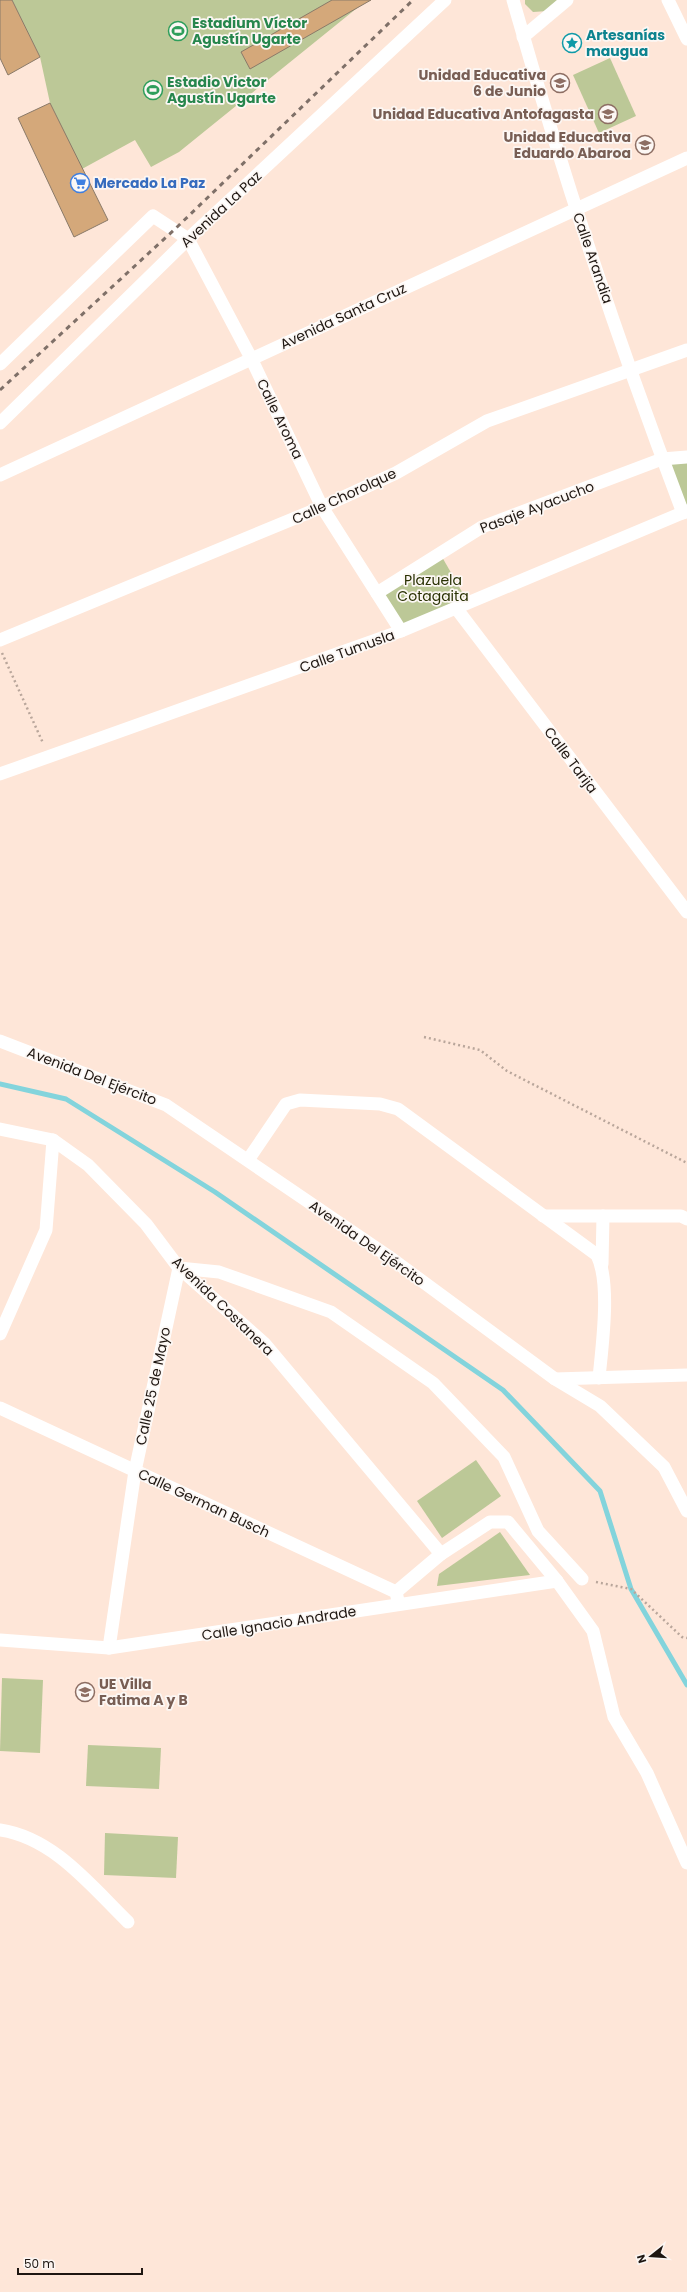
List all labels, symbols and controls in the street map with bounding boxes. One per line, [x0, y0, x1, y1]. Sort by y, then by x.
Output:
place label: Estadium Víctor Agustín Ugarte [192, 13, 307, 49]
sports icon: Estadium Víctor Agustín Ugarte [167, 20, 189, 42]
place label: Artesanías maugua [586, 25, 665, 61]
place icon: Artesanías maugua [561, 32, 583, 54]
place label: Unidad Educativa 6 de Junio [419, 65, 546, 101]
place label: Estadio Victor Agustín Ugarte [167, 72, 276, 108]
school or university icon: Unidad Educativa 6 de Junio [549, 72, 571, 94]
sports icon: Estadio Victor Agustín Ugarte [142, 79, 164, 101]
school or university icon: Unidad Educativa Antofagasta [597, 103, 619, 125]
place label: Unidad Educativa Antofagasta [373, 104, 594, 124]
place label: Unidad Educativa Eduardo Abaroa [504, 127, 631, 163]
school or university icon: Unidad Educativa Eduardo Abaroa [634, 134, 656, 156]
street label: Avenida La Paz [176, 166, 266, 252]
supermarket icon: Mercado La Paz [69, 172, 91, 194]
place label: Mercado La Paz [94, 173, 205, 193]
street label: Calle Arandia [568, 210, 618, 306]
street label: Avenida Santa Cruz [277, 278, 409, 354]
street label: Calle Aroma [252, 375, 308, 463]
street label: Calle Chorolque [289, 463, 400, 529]
street label: Pasaje Ayacucho [477, 476, 597, 538]
park label: Plazuela Cotagaita [397, 570, 469, 606]
street label: Calle Tumusla [297, 625, 397, 677]
street label: Calle Tarija [539, 723, 603, 797]
street label: Avenida Del Ejército [24, 1042, 160, 1110]
street label: Avenida Del Ejército [305, 1195, 429, 1291]
street label: Avenida Costanera [167, 1252, 279, 1360]
street label: Calle 25 de Mayo [131, 1325, 175, 1447]
street label: Calle German Busch [135, 1464, 273, 1542]
street label: Calle Ignacio Andrade [200, 1601, 358, 1645]
place label: UE Villa Fatima A y B [99, 1674, 188, 1710]
school or university icon: UE Villa Fatima A y B [74, 1681, 96, 1703]
north arrow [631, 2236, 671, 2276]
scale bar [18, 2250, 142, 2276]
text: N [633, 2253, 650, 2265]
text: 50 m [24, 2255, 55, 2272]

